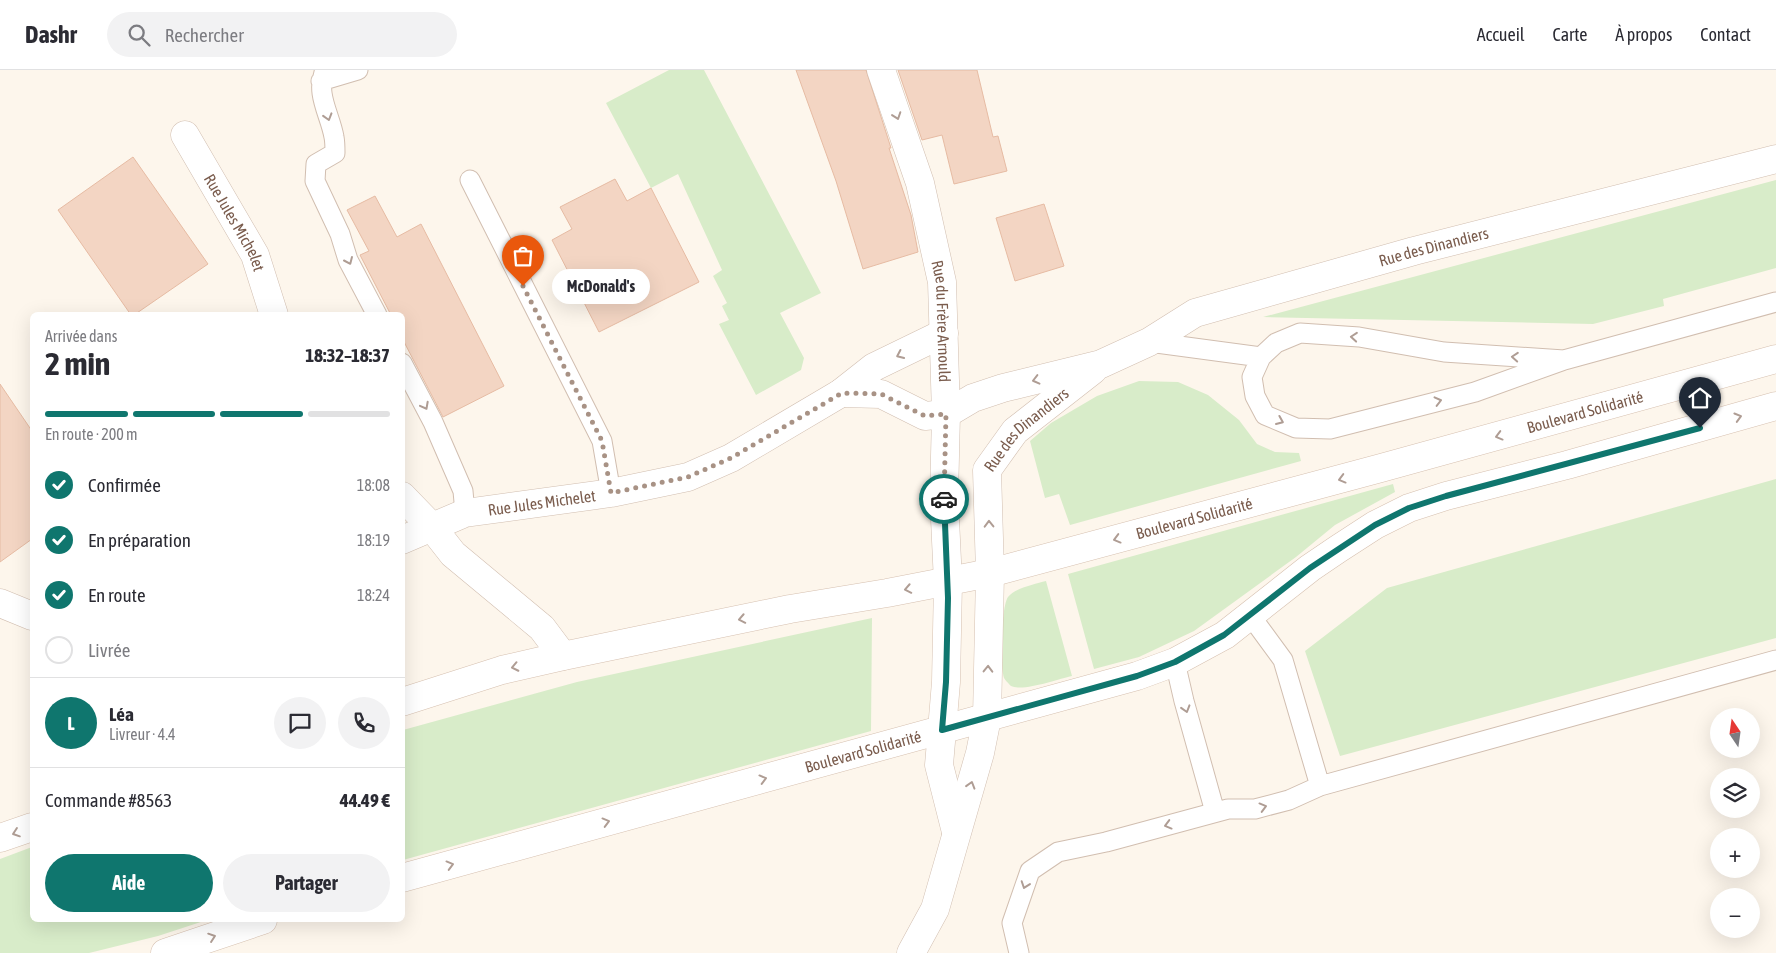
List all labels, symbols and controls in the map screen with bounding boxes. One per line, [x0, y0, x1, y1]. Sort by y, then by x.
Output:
search box [107, 12, 457, 57]
text: Dashr [25, 21, 77, 48]
icon: search [125, 21, 153, 49]
text: Rechercher [165, 24, 244, 46]
text: Accueil [1477, 24, 1525, 45]
text: Carte [1553, 24, 1587, 45]
text: À propos [1615, 24, 1672, 45]
text: Contact [1700, 24, 1751, 45]
one-way arrow [891, 111, 901, 120]
one-way arrow [322, 113, 332, 121]
street label: Rue Jules Michelet [201, 171, 269, 274]
street label: Rue des Dinandiers [1377, 223, 1490, 270]
pin [502, 235, 544, 286]
icon: bag [509, 242, 537, 270]
one-way arrow [343, 256, 354, 265]
street label: Rue du Frère Arnould [928, 258, 954, 382]
callout: McDonald's [553, 268, 650, 304]
text: McDonald's [567, 277, 635, 295]
text: Arrivée dans [45, 327, 117, 345]
one-way arrow [1350, 332, 1358, 343]
text: 18:32–18:37 [305, 344, 390, 366]
text: 2 min [45, 345, 110, 382]
one-way arrow [896, 348, 905, 359]
one-way arrow [1511, 351, 1519, 362]
one-way arrow [1032, 374, 1041, 385]
pin [1679, 377, 1721, 428]
street label: Rue des Dinandiers [980, 384, 1072, 475]
icon: home [1686, 384, 1714, 412]
street label: Boulevard Solidarité [1525, 387, 1645, 436]
one-way arrow [1433, 397, 1442, 407]
one-way arrow [419, 401, 429, 410]
one-way arrow [1733, 412, 1741, 422]
one-way arrow [1275, 415, 1284, 426]
text: En route · 200 m [45, 425, 138, 443]
one-way arrow [1495, 430, 1503, 440]
icon: check [45, 471, 73, 499]
one-way arrow [1338, 473, 1346, 483]
text: Confirmée [88, 474, 161, 496]
courier [919, 474, 969, 524]
text: 18:08 [357, 476, 390, 494]
icon: car [930, 485, 958, 513]
street label: Rue Jules Michelet [487, 486, 597, 519]
street label: Boulevard Solidarité [1134, 494, 1254, 542]
one-way arrow [984, 520, 994, 528]
icon: check [45, 526, 73, 554]
text: En préparation [88, 529, 191, 551]
text: 18:19 [357, 531, 390, 549]
one-way arrow [1113, 533, 1122, 544]
icon: check [45, 581, 73, 609]
text: En route [88, 584, 146, 606]
one-way arrow [903, 584, 912, 594]
text: 18:24 [357, 586, 390, 604]
one-way arrow [737, 613, 746, 623]
text: Livrée [88, 639, 130, 661]
one-way arrow [511, 661, 520, 672]
one-way arrow [983, 665, 993, 672]
button: chat [274, 697, 326, 749]
button: phone [338, 697, 390, 749]
text: Léa [109, 703, 134, 725]
one-way arrow [1181, 704, 1191, 712]
north arrow [1710, 708, 1760, 758]
map controls [1710, 708, 1760, 938]
text: L [67, 712, 75, 734]
text: Livreur · 4.4 [109, 725, 176, 743]
street label: Boulevard Solidarité [803, 727, 923, 776]
button: layers [1710, 768, 1760, 818]
one-way arrow [759, 774, 767, 785]
one-way arrow [965, 781, 975, 790]
text: Commande #8563 [45, 789, 172, 811]
text: 44.49 € [340, 789, 390, 811]
one-way arrow [1259, 802, 1268, 813]
one-way arrow [602, 817, 611, 828]
one-way arrow [1164, 819, 1173, 830]
one-way arrow [13, 827, 21, 837]
button: + [1710, 828, 1760, 878]
button: Aide [45, 854, 213, 912]
button: Partager [223, 854, 390, 912]
one-way arrow [445, 860, 454, 871]
one-way arrow [1021, 880, 1031, 889]
button: − [1710, 888, 1760, 938]
one-way arrow [207, 933, 215, 943]

